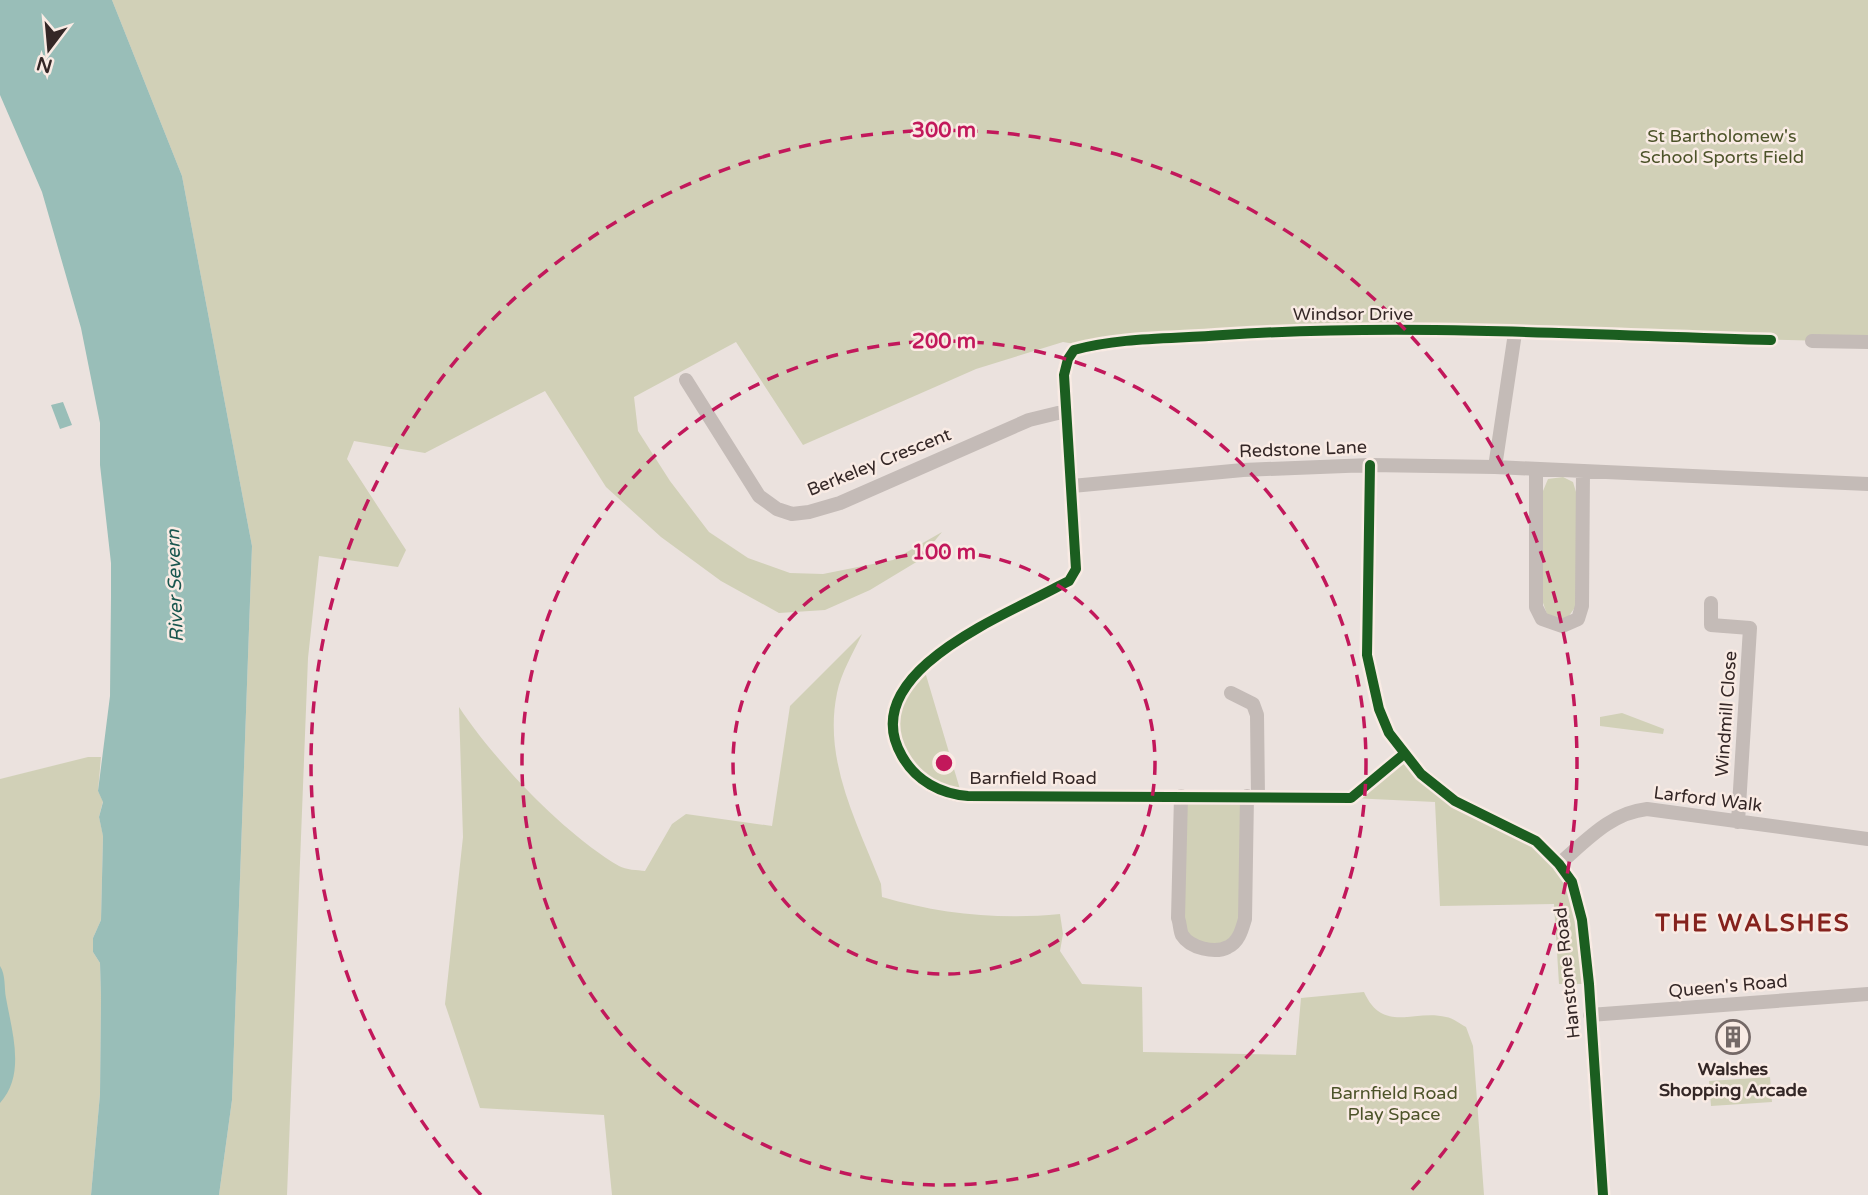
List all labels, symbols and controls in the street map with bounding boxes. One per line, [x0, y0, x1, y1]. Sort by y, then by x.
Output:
north arrow [14, 14, 84, 84]
text: N [34, 52, 55, 77]
text: 300 m [912, 118, 976, 143]
park label: St Bartholomew's School Sports Field [1640, 125, 1804, 168]
street label: Windsor Drive [1293, 303, 1413, 325]
text: 200 m [912, 329, 976, 354]
street label: Berkeley Crescent [804, 423, 954, 501]
street label: Redstone Lane [1239, 436, 1367, 462]
water label: River Severn [162, 529, 188, 643]
text: 100 m [912, 540, 976, 565]
street label: Windmill Close [1711, 650, 1741, 778]
centre of rings [932, 751, 956, 775]
street label: Barnfield Road [969, 767, 1097, 789]
street label: Larford Walk [1652, 781, 1764, 817]
street label: Hanstone Road [1549, 906, 1585, 1040]
district label: THE WALSHES [1654, 909, 1851, 938]
street label: Queen's Road [1668, 970, 1788, 1002]
building icon: Walshes Shopping Arcade [1714, 1018, 1752, 1056]
place label: Walshes Shopping Arcade [1659, 1058, 1807, 1101]
park label: Barnfield Road Play Space [1330, 1082, 1458, 1125]

